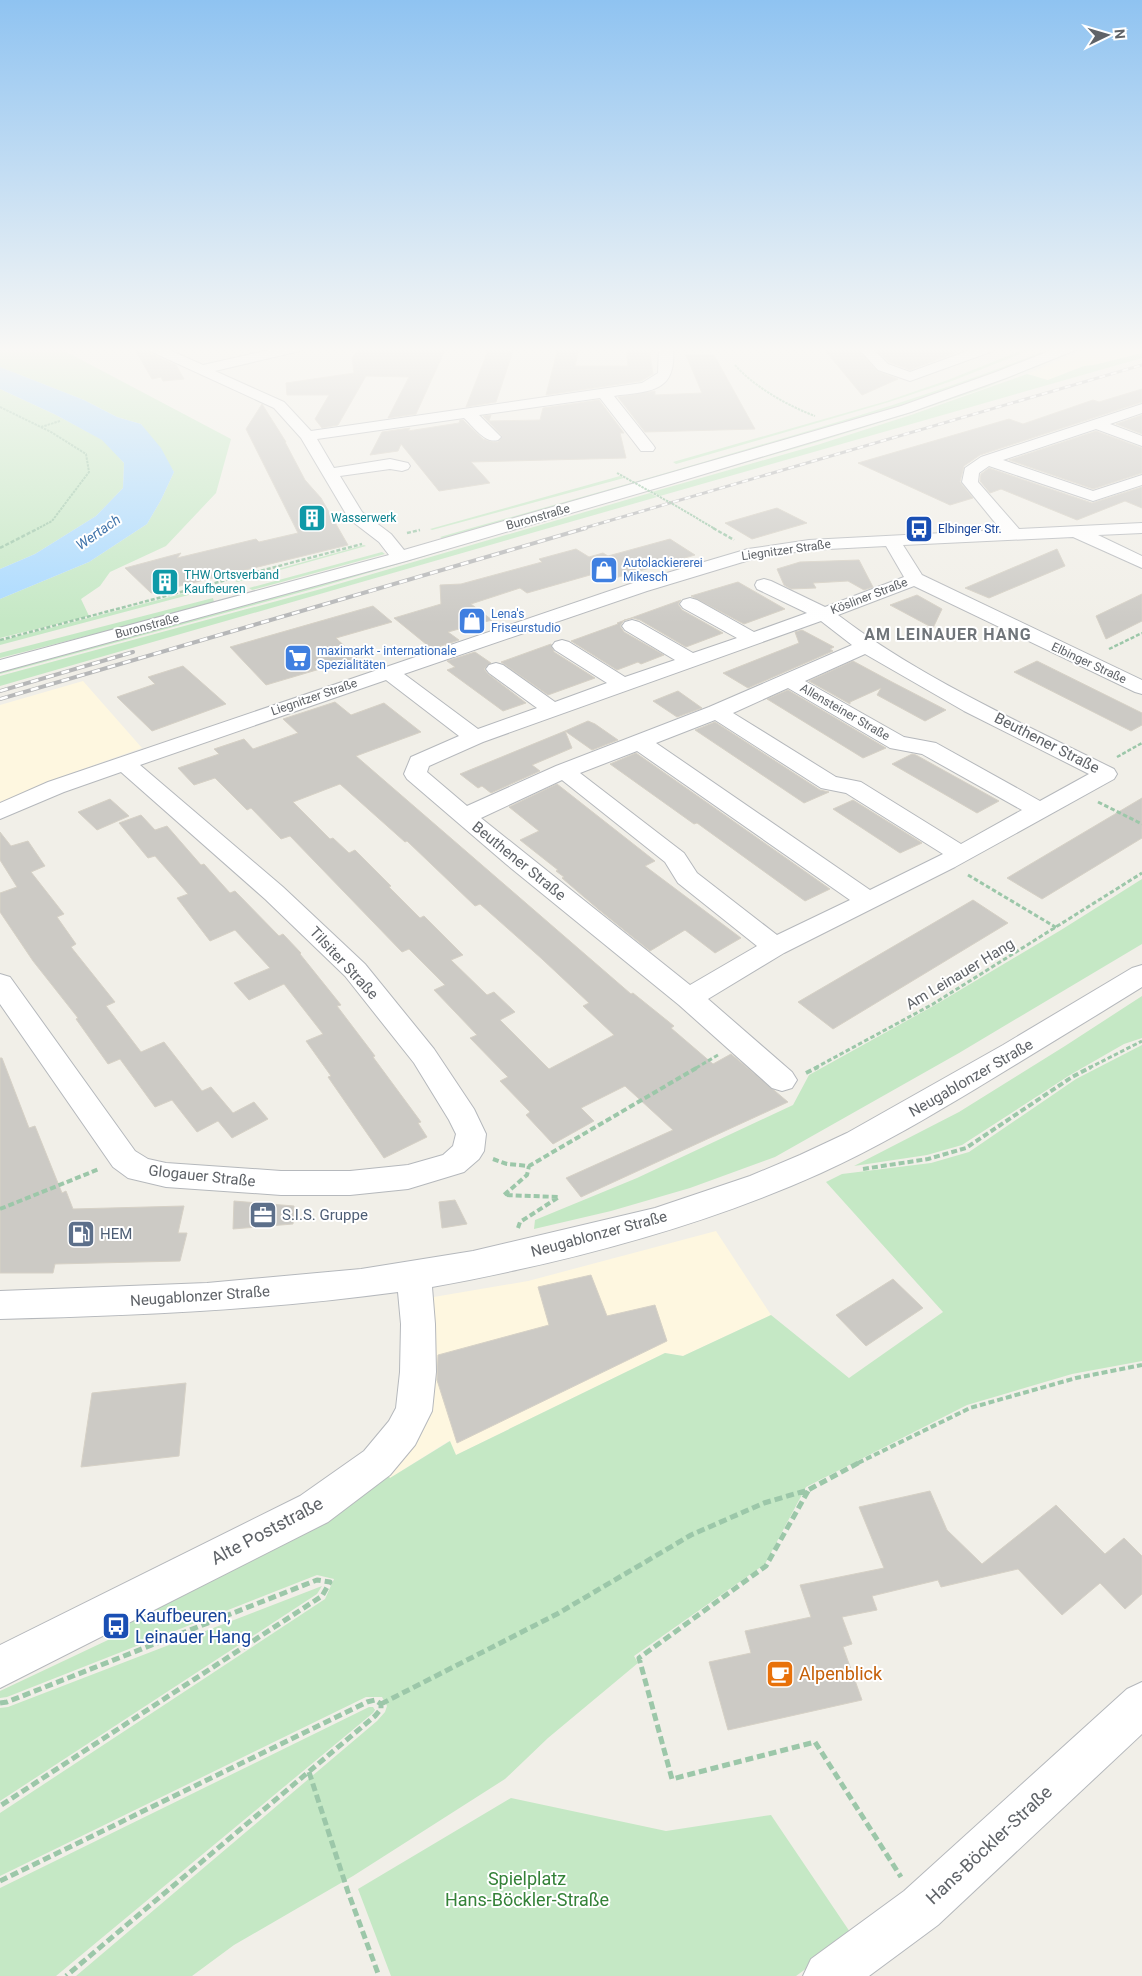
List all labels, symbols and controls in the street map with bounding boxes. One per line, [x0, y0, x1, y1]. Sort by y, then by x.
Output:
north arrow [1082, 10, 1132, 60]
text: N [1112, 28, 1128, 39]
street label: Buronstraße [505, 501, 571, 533]
building icon: Wasserwerk [297, 503, 327, 533]
water label: Wertach [73, 511, 123, 553]
place label: Wasserwerk [331, 511, 397, 525]
bus stop icon: Elbinger Str. [904, 514, 934, 544]
place label: Elbinger Str. [938, 522, 1002, 536]
street label: Liegnitzer Straße [740, 537, 832, 563]
shop icon: Autolackiererei Mikesch [589, 555, 619, 585]
place label: Autolackiererei Mikesch [623, 556, 703, 584]
building icon: THW Ortsverband Kaufbeuren [150, 567, 180, 597]
place label: THW Ortsverband Kaufbeuren [184, 568, 279, 596]
street label: Kösliner Straße [829, 575, 909, 617]
shop icon: Lena's Friseurstudio [457, 606, 487, 636]
place label: Lena's Friseurstudio [491, 607, 561, 635]
street label: Buronstraße [114, 611, 180, 641]
district label: AM LEINAUER HANG [864, 625, 1032, 644]
street label: Elbinger Straße [1049, 640, 1129, 686]
supermarket icon: maximarkt - internationale Spezialitäten [283, 643, 313, 673]
place label: maximarkt - internationale Spezialitäten [317, 644, 457, 672]
street label: Liegnitzer Straße [269, 676, 359, 718]
street label: Allensteiner Straße [798, 681, 892, 743]
street label: Beuthener Straße [992, 709, 1103, 777]
street label: Beuthener Straße [469, 818, 570, 904]
street label: Tilsiter Straße [306, 923, 382, 1003]
street label: Am Leinauer Hang [902, 935, 1018, 1013]
street label: Neugablonzer Straße [906, 1035, 1036, 1121]
street label: Glogauer Straße [148, 1161, 257, 1191]
office icon: S.I.S. Gruppe [248, 1200, 278, 1230]
place label: S.I.S. Gruppe [282, 1206, 368, 1224]
street label: Neugablonzer Straße [529, 1207, 669, 1261]
fuel station icon: HEM [66, 1219, 96, 1249]
place label: HEM [100, 1225, 132, 1243]
street label: Neugablonzer Straße [129, 1282, 271, 1310]
street label: Alte Poststraße [207, 1492, 326, 1569]
place label: Kaufbeuren, Leinauer Hang [135, 1605, 251, 1647]
bus stop icon: Kaufbeuren, Leinauer Hang [101, 1611, 131, 1641]
cafe icon: Alpenblick [765, 1659, 795, 1689]
place label: Alpenblick [799, 1663, 883, 1684]
street label: Hans-Böckler-Straße [921, 1781, 1056, 1908]
park label: Spielplatz Hans-Böckler-Straße [445, 1868, 609, 1910]

